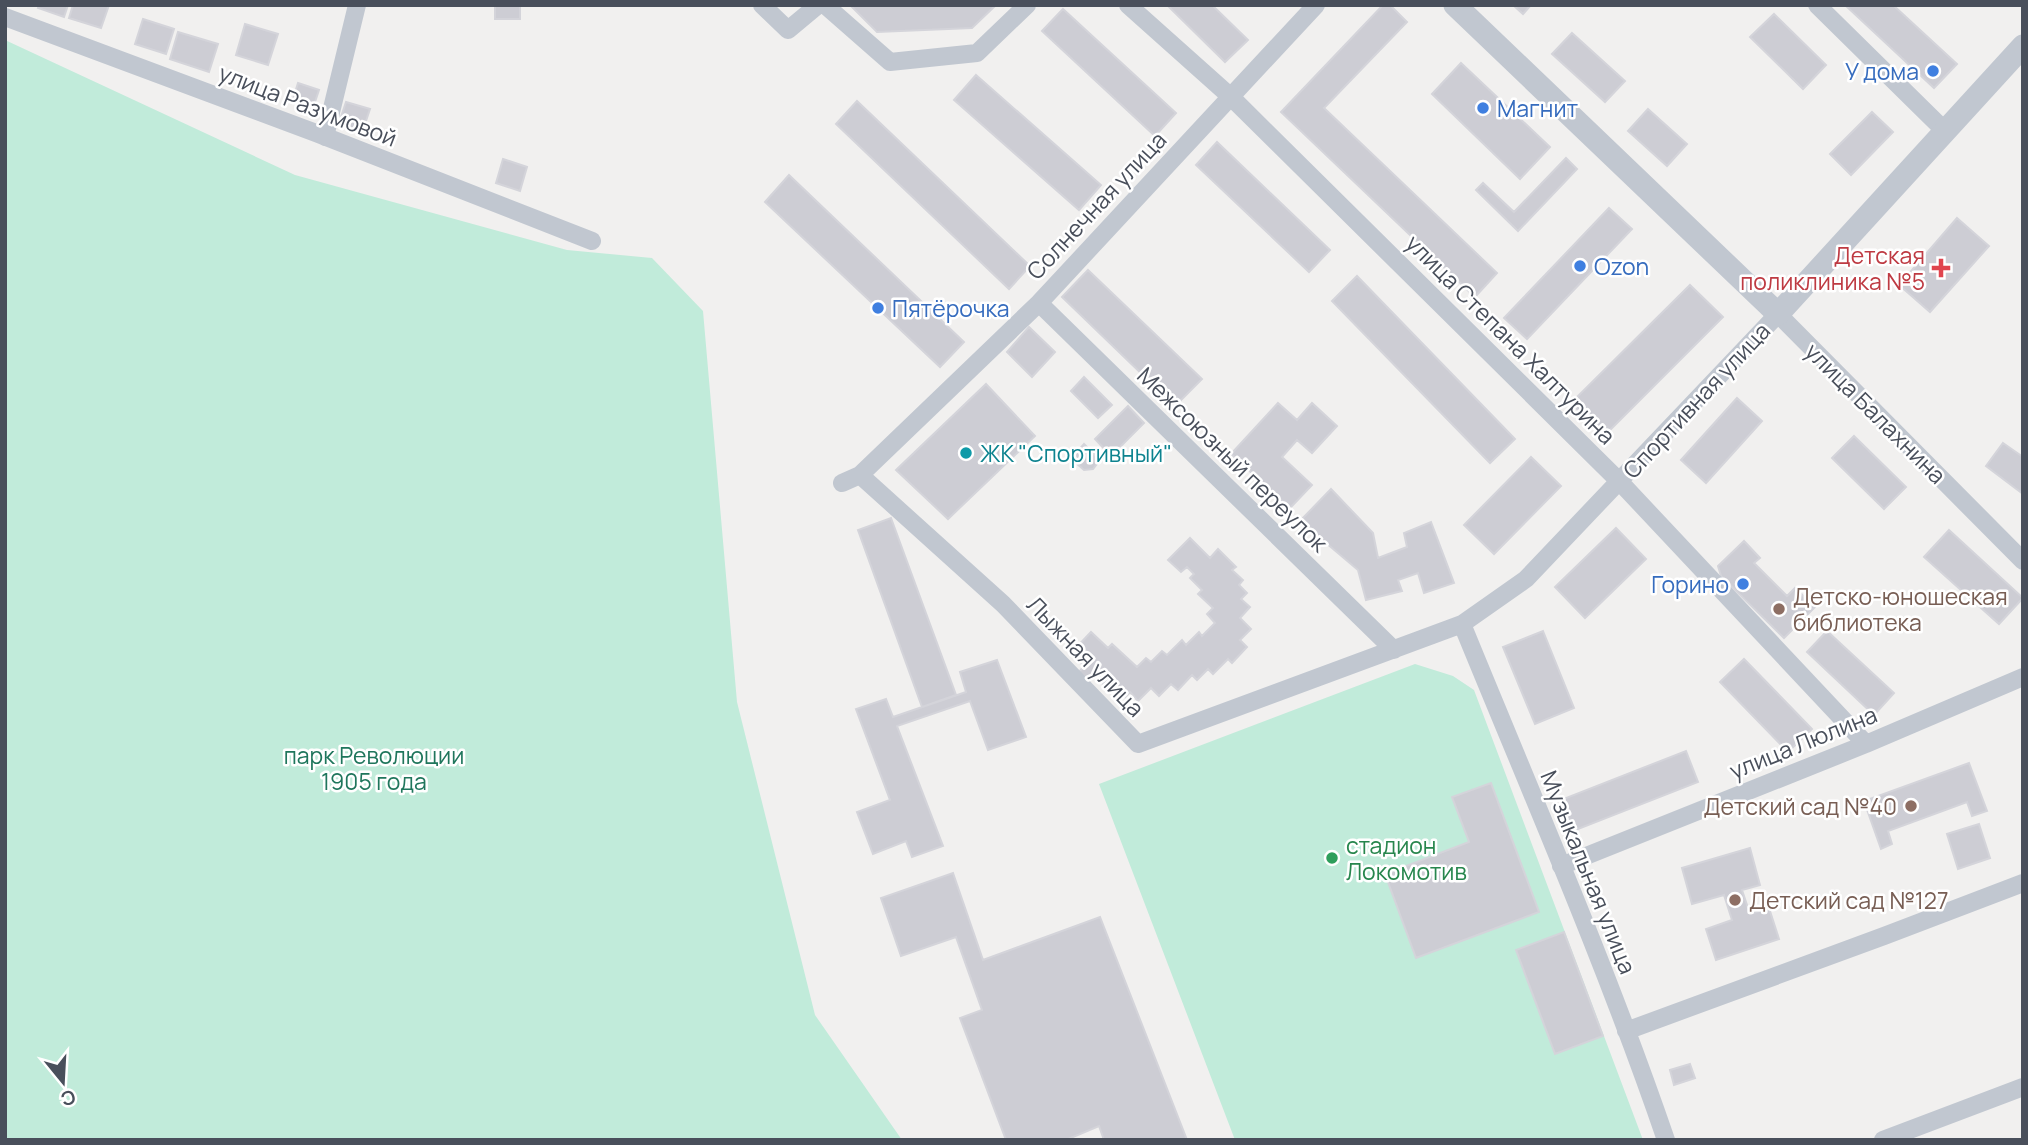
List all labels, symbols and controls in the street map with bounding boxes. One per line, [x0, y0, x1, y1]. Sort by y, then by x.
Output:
place label: У дома [1845, 55, 1919, 87]
street label: улица Разумовой [214, 56, 402, 154]
marker: У дома [1925, 63, 1941, 79]
place label: Магнит [1497, 92, 1578, 124]
marker: Магнит [1475, 100, 1491, 116]
street label: Солнечная улица [1019, 124, 1173, 286]
street label: улица Степана Халтурина [1399, 227, 1623, 451]
place label: Детская поликлиника №5 [1740, 239, 1925, 297]
place label: Ozon [1594, 250, 1649, 282]
marker: Ozon [1572, 258, 1588, 274]
marker: Детская поликлиника №5 [1931, 258, 1951, 278]
place label: Пятёрочка [892, 292, 1010, 324]
marker: Пятёрочка [870, 300, 886, 316]
street label: Спортивная улица [1615, 315, 1777, 485]
street label: улица Балахнина [1798, 335, 1954, 491]
street label: Межсоюзный переулок [1131, 359, 1336, 559]
place label: ЖК "Спортивный" [980, 437, 1172, 469]
marker: ЖК "Спортивный" [958, 445, 974, 461]
place label: Горино [1651, 568, 1729, 600]
marker: Горино [1735, 576, 1751, 592]
place label: Детско-юношеская библиотека [1793, 580, 2008, 638]
street label: Лыжная улица [1020, 589, 1152, 723]
marker: Детско-юношеская библиотека [1771, 601, 1787, 617]
street label: улица Люлина [1724, 698, 1882, 786]
park label: парк Революции 1905 года [284, 739, 464, 797]
street label: Музыкальная улица [1534, 766, 1644, 978]
place label: Детский сад №40 [1704, 790, 1897, 822]
marker: Детский сад №40 [1903, 798, 1919, 814]
place label: стадион Локомотив [1346, 829, 1467, 887]
marker: стадион Локомотив [1324, 850, 1340, 866]
place label: Детский сад №127 [1749, 884, 1948, 916]
marker: Детский сад №127 [1727, 892, 1743, 908]
north arrow [28, 1047, 98, 1117]
text: С [58, 1084, 79, 1113]

